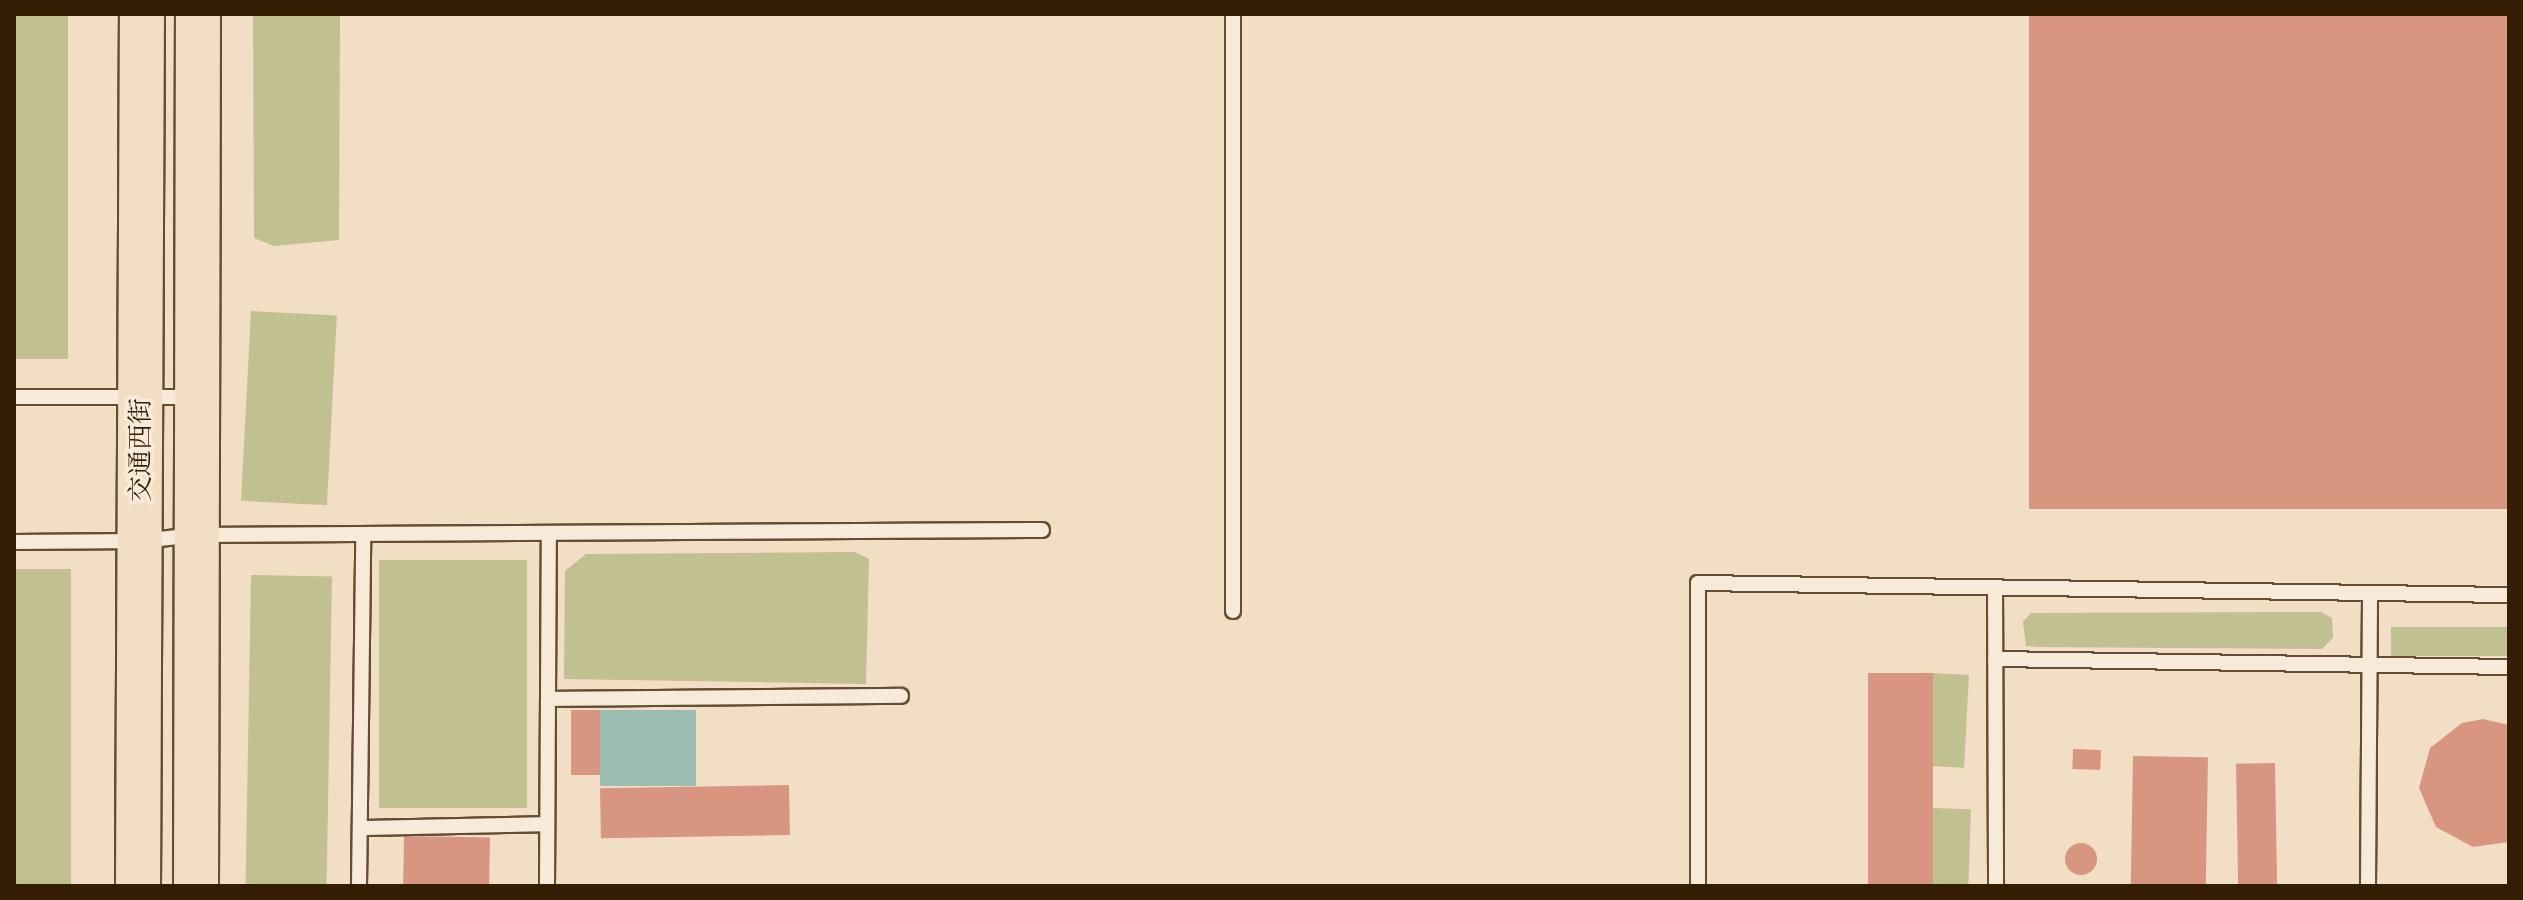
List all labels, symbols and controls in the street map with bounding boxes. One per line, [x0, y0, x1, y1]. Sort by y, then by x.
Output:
street label: 交通西街 [124, 398, 156, 502]

